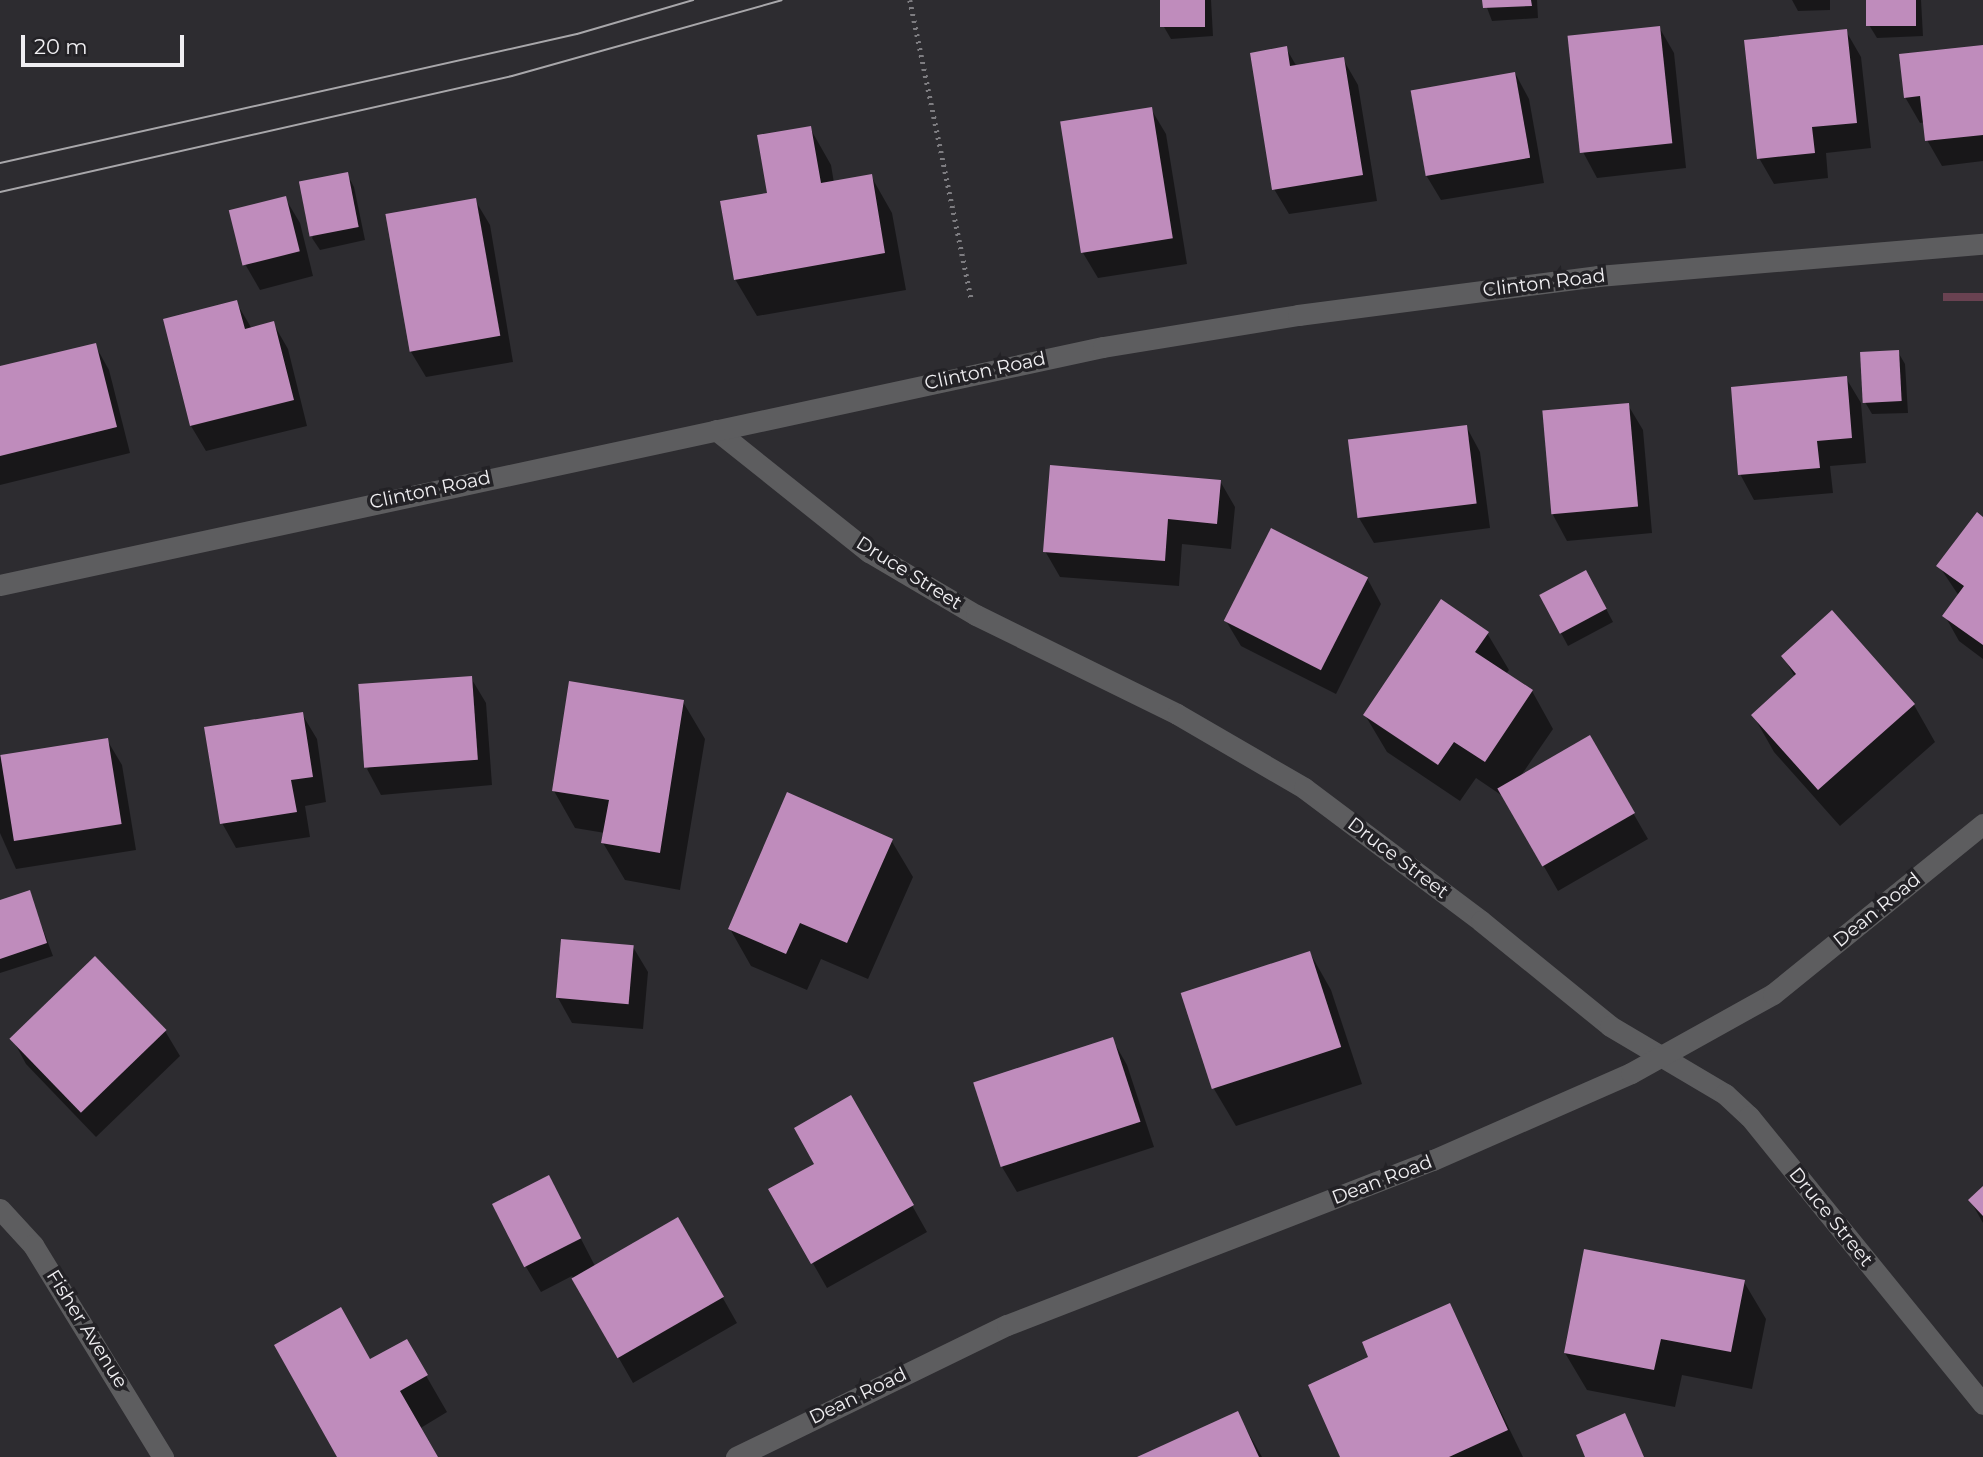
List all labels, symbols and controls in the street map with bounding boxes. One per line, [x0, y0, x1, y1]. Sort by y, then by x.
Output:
scale bar [24, 21, 187, 65]
text: 20 m [34, 34, 88, 59]
street label: Clinton Road [1481, 264, 1607, 302]
street label: Clinton Road [922, 347, 1048, 395]
street label: Clinton Road [367, 466, 493, 514]
street label: Druce Street [852, 531, 966, 615]
street label: Druce Street [1343, 813, 1453, 903]
street label: Dean Road [1829, 868, 1925, 952]
street label: Dean Road [1329, 1150, 1435, 1210]
street label: Druce Street [1784, 1163, 1878, 1271]
street label: Fisher Avenue [42, 1266, 132, 1392]
street label: Dean Road [806, 1363, 910, 1429]

